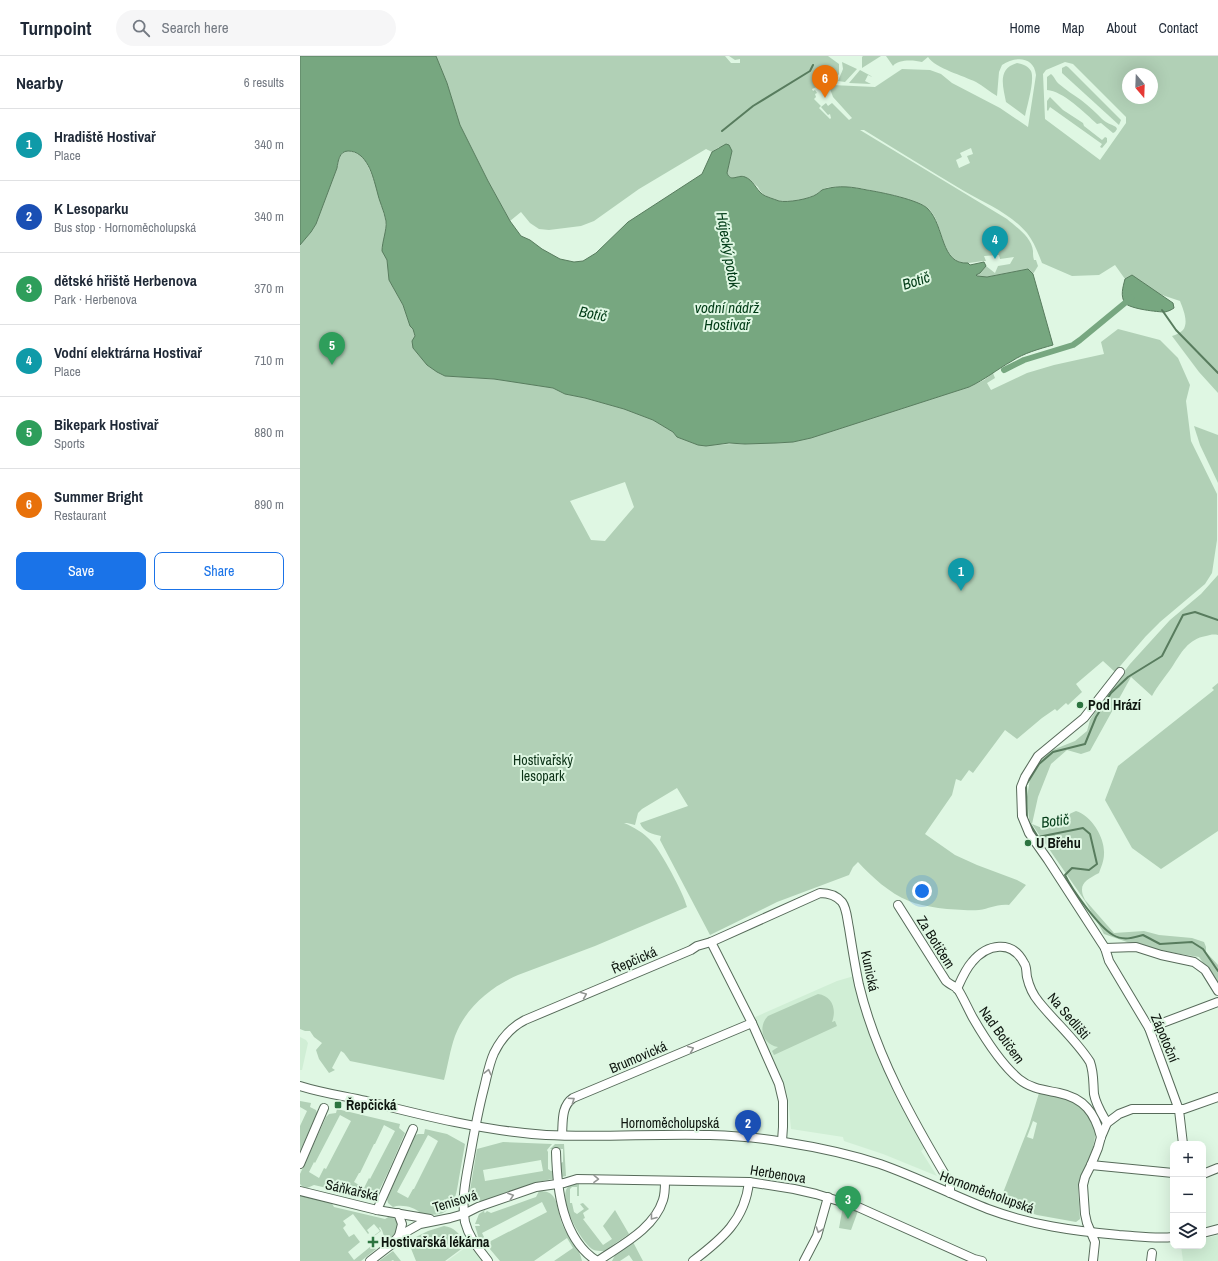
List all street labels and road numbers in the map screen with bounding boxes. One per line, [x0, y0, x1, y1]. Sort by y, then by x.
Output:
street label: Za Botičem [913, 912, 959, 972]
street label: Řepčická [608, 942, 660, 978]
street label: Kunická [857, 949, 883, 994]
street label: Na Sedlišti [1044, 989, 1094, 1043]
street label: Nad Botičem [975, 1003, 1029, 1067]
street label: Zápotoční [1147, 1011, 1184, 1066]
street label: Brumovická [607, 1037, 670, 1077]
street label: Hornoměcholupská [621, 1114, 720, 1132]
street label: Herbenova [749, 1161, 808, 1187]
street label: Hornoměcholupská [937, 1167, 1037, 1218]
street label: Sáňkařská [324, 1175, 381, 1205]
street label: Tenisová [430, 1185, 480, 1216]

